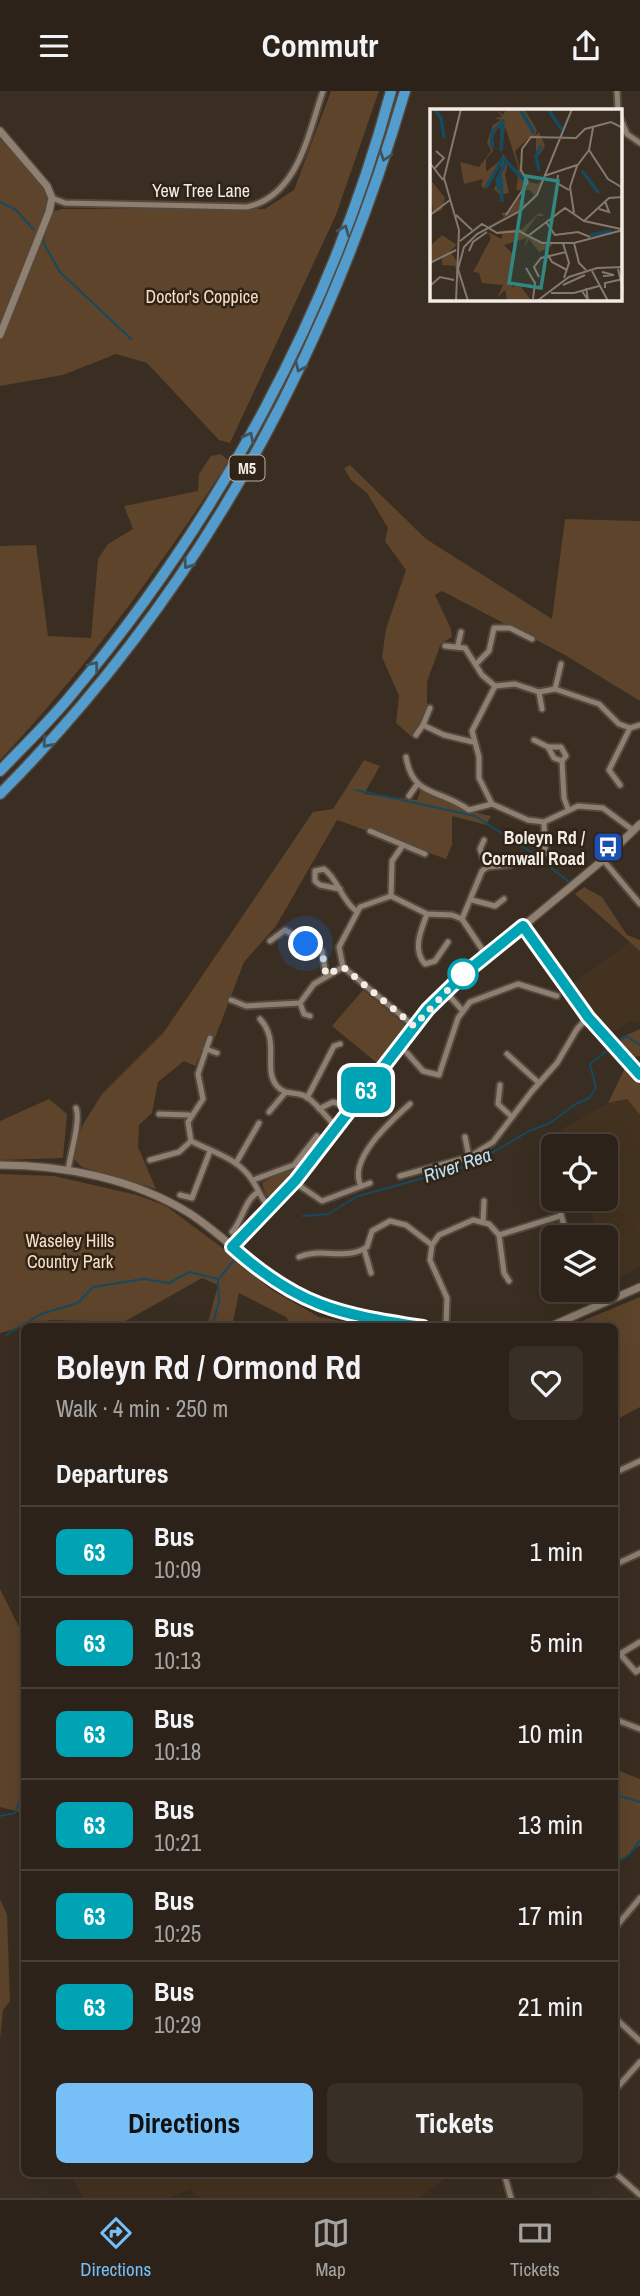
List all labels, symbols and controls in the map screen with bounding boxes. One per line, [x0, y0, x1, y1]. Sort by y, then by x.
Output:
text: Commutr [262, 24, 378, 67]
icon: menu [35, 27, 73, 65]
icon: share [567, 27, 605, 65]
inset map [430, 109, 622, 301]
one-way arrow [379, 150, 393, 162]
street label: Yew Tree Lane [152, 178, 250, 203]
one-way arrow [335, 225, 349, 237]
park label: Doctor's Coppice [146, 284, 258, 309]
one-way arrow [294, 360, 308, 372]
one-way arrow [241, 432, 254, 444]
road number: M5 [230, 455, 264, 481]
one-way arrow [183, 557, 196, 570]
one-way arrow [86, 661, 99, 673]
one-way arrow [43, 735, 56, 748]
place label: Boleyn Rd / Cornwall Road [482, 825, 586, 871]
bus stop icon: Boleyn Rd / Cornwall Road [591, 830, 625, 864]
your location [288, 926, 323, 961]
unlabelled marker [448, 959, 478, 989]
line badge: 63 [334, 1067, 398, 1113]
text: 63 [355, 1074, 377, 1106]
map controls [541, 1134, 618, 1302]
button: locate [541, 1134, 618, 1211]
water label: River Rea [420, 1141, 495, 1189]
button: layers [541, 1225, 618, 1302]
park label: Waseley Hills Country Park [26, 1228, 114, 1274]
text: Boleyn Rd / Ormond Rd [56, 1345, 361, 1389]
button: heart [509, 1346, 583, 1420]
text: Walk · 4 min · 250 m [56, 1393, 228, 1424]
text: Departures [56, 1456, 169, 1491]
text: Bus [154, 1519, 194, 1554]
text: 1 min [530, 1534, 583, 1569]
text: 63 [84, 1536, 105, 1568]
text: 10:09 [154, 1554, 201, 1585]
text: Bus [154, 1610, 194, 1645]
text: 5 min [530, 1625, 583, 1660]
text: 63 [84, 1627, 105, 1659]
text: 10:13 [154, 1645, 201, 1676]
text: Bus [154, 1701, 194, 1736]
text: 10 min [518, 1716, 583, 1751]
text: 63 [84, 1718, 105, 1750]
text: 10:18 [154, 1736, 201, 1767]
text: Bus [154, 1792, 194, 1827]
text: 13 min [518, 1807, 583, 1842]
text: 63 [84, 1809, 105, 1841]
text: 10:21 [154, 1827, 201, 1858]
text: Bus [154, 1883, 194, 1918]
text: 17 min [518, 1898, 583, 1933]
text: 63 [84, 1900, 105, 1932]
text: 10:25 [154, 1918, 201, 1949]
text: Bus [154, 1974, 194, 2009]
text: 21 min [518, 1989, 583, 2024]
text: 63 [84, 1991, 105, 2023]
text: 10:29 [154, 2009, 201, 2040]
button: Directions [56, 2083, 313, 2163]
button: Tickets [327, 2083, 583, 2163]
tab: Directions [80, 2214, 151, 2282]
tab: Map [312, 2214, 350, 2282]
tab: Tickets [510, 2214, 560, 2282]

